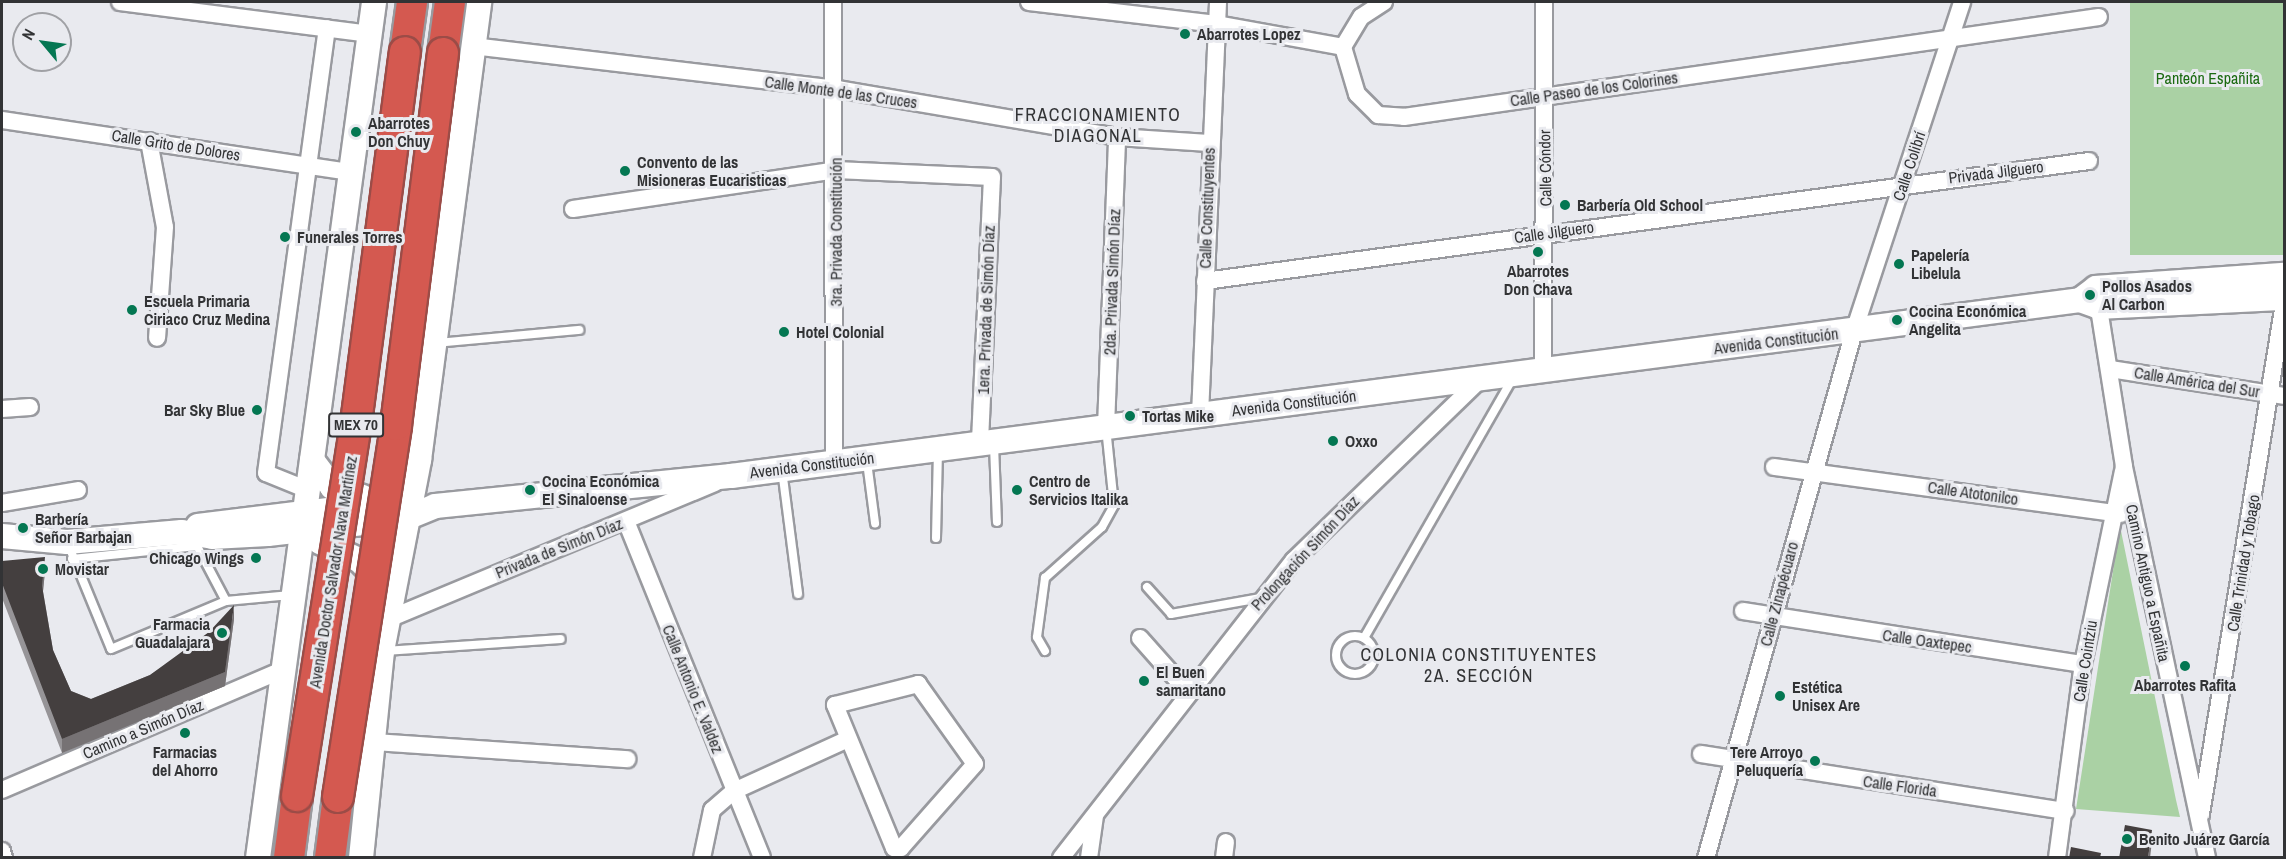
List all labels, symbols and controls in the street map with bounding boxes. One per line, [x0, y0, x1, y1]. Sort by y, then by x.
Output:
north arrow [12, 12, 72, 72]
place label: Abarrotes Lopez [1197, 24, 1301, 44]
text: N [16, 25, 40, 44]
marker: Abarrotes Lopez [1178, 27, 1192, 41]
street label: Calle Paseo de los Colorines [1509, 68, 1679, 110]
park label: Panteón Españita [2156, 68, 2260, 88]
street label: Calle Monte de las Cruces [763, 72, 919, 112]
district label: FRACCIONAMIENTO DIAGONAL [1015, 105, 1181, 148]
place label: Abarrotes Don Chuy [368, 113, 430, 151]
street label: Calle Grito de Dolores [110, 125, 242, 165]
marker: Abarrotes Don Chuy [349, 125, 363, 139]
street label: Calle Colibrí [1889, 129, 1929, 203]
street label: Calle Cóndor [1535, 130, 1555, 206]
street label: Calle Constituyentes [1195, 147, 1219, 269]
place label: Convento de las Misioneras Eucaristicas [637, 152, 787, 190]
street label: Privada Jilguero [1947, 157, 2045, 187]
street label: 3ra. Privada Constitución [826, 158, 846, 306]
marker: Convento de las Misioneras Eucaristicas [618, 164, 632, 178]
place label: Barbería Old School [1577, 195, 1703, 215]
marker: Barbería Old School [1558, 198, 1572, 212]
street label: 2da. Privada Simón Díaz [1100, 208, 1124, 356]
street label: Calle Jilguero [1513, 217, 1595, 247]
street label: 1era. Privada de Simón Díaz [973, 225, 999, 395]
place label: Funerales Torres [297, 227, 403, 247]
marker: Funerales Torres [278, 230, 292, 244]
marker: Abarrotes Don Chava [1531, 245, 1545, 259]
place label: Papelería Libelula [1911, 245, 1969, 283]
marker: Papelería Libelula [1892, 257, 1906, 271]
place label: Abarrotes Don Chava [1504, 261, 1572, 299]
place label: Pollos Asados Al Carbon [2102, 276, 2192, 314]
marker: Pollos Asados Al Carbon [2083, 288, 2097, 302]
place label: Escuela Primaria Ciriaco Cruz Medina [144, 291, 270, 329]
place label: Cocina Económica Angelita [1909, 301, 2026, 339]
marker: Escuela Primaria Ciriaco Cruz Medina [125, 303, 139, 317]
marker: Cocina Económica Angelita [1890, 313, 1904, 327]
place label: Hotel Colonial [796, 322, 884, 342]
street label: Avenida Constitución [1713, 324, 1839, 358]
marker: Hotel Colonial [777, 325, 791, 339]
street label: Calle América del Sur [2132, 363, 2262, 401]
street label: Avenida Constitución [1231, 386, 1357, 420]
place label: Bar Sky Blue [164, 400, 245, 420]
marker: Bar Sky Blue [250, 403, 264, 417]
place label: Tortas Mike [1142, 406, 1214, 426]
marker: Tortas Mike [1123, 409, 1137, 423]
road number: MEX 70 [328, 413, 385, 437]
place label: Oxxo [1345, 431, 1378, 451]
marker: Oxxo [1326, 434, 1340, 448]
street label: Avenida Constitución [749, 448, 875, 482]
street label: Avenida Doctor Salvador Nava Martínez [305, 455, 361, 689]
place label: Cocina Económica El Sinaloense [542, 471, 659, 509]
place label: Centro de Servicios Italika [1029, 471, 1128, 509]
street label: Calle Atotonilco [1926, 477, 2020, 509]
marker: Cocina Económica El Sinaloense [523, 483, 537, 497]
marker: Centro de Servicios Italika [1010, 483, 1024, 497]
street label: Prolongación Simón Díaz [1247, 492, 1363, 614]
street label: Calle Trinidad y Tobago [2223, 493, 2263, 633]
street label: Camino Antiguo a Españita [2122, 502, 2174, 664]
place label: Barbería Señor Barbajan [35, 509, 132, 547]
street label: Privada de Simón Díaz [493, 514, 625, 582]
marker: Barbería Señor Barbajan [16, 521, 30, 535]
street label: Calle Zinapécuaro [1756, 540, 1802, 648]
place label: Chicago Wings [149, 548, 244, 568]
marker: Chicago Wings [249, 551, 263, 565]
place label: Movistar [55, 559, 109, 579]
marker: Movistar [36, 562, 50, 576]
place label: Farmacia Guadalajara [135, 614, 210, 652]
street label: Calle Cointziu [2069, 619, 2101, 703]
street label: Calle Antonio E. Valdez [658, 622, 728, 756]
street label: Calle Oaxtepec [1881, 625, 1973, 657]
marker: Farmacia Guadalajara [215, 626, 229, 640]
district label: COLONIA CONSTITUYENTES 2A. SECCIÓN [1360, 645, 1598, 688]
marker: Abarrotes Rafita [2178, 659, 2192, 673]
place label: El Buen samaritano [1156, 662, 1226, 700]
marker: El Buen samaritano [1137, 674, 1151, 688]
place label: Abarrotes Rafita [2134, 675, 2236, 695]
place label: Estética Unisex Are [1792, 677, 1861, 715]
marker: Estética Unisex Are [1773, 689, 1787, 703]
street label: Camino a Simón Díaz [80, 695, 206, 763]
marker: Farmacias del Ahorro [178, 726, 192, 740]
place label: Farmacias del Ahorro [152, 742, 218, 780]
place label: Tere Arroyo Peluquería [1730, 742, 1803, 780]
marker: Tere Arroyo Peluquería [1808, 754, 1822, 768]
street label: Calle Florida [1862, 771, 1938, 801]
place label: Benito Juárez García [2139, 829, 2270, 849]
marker: Benito Juárez García [2120, 832, 2134, 846]

